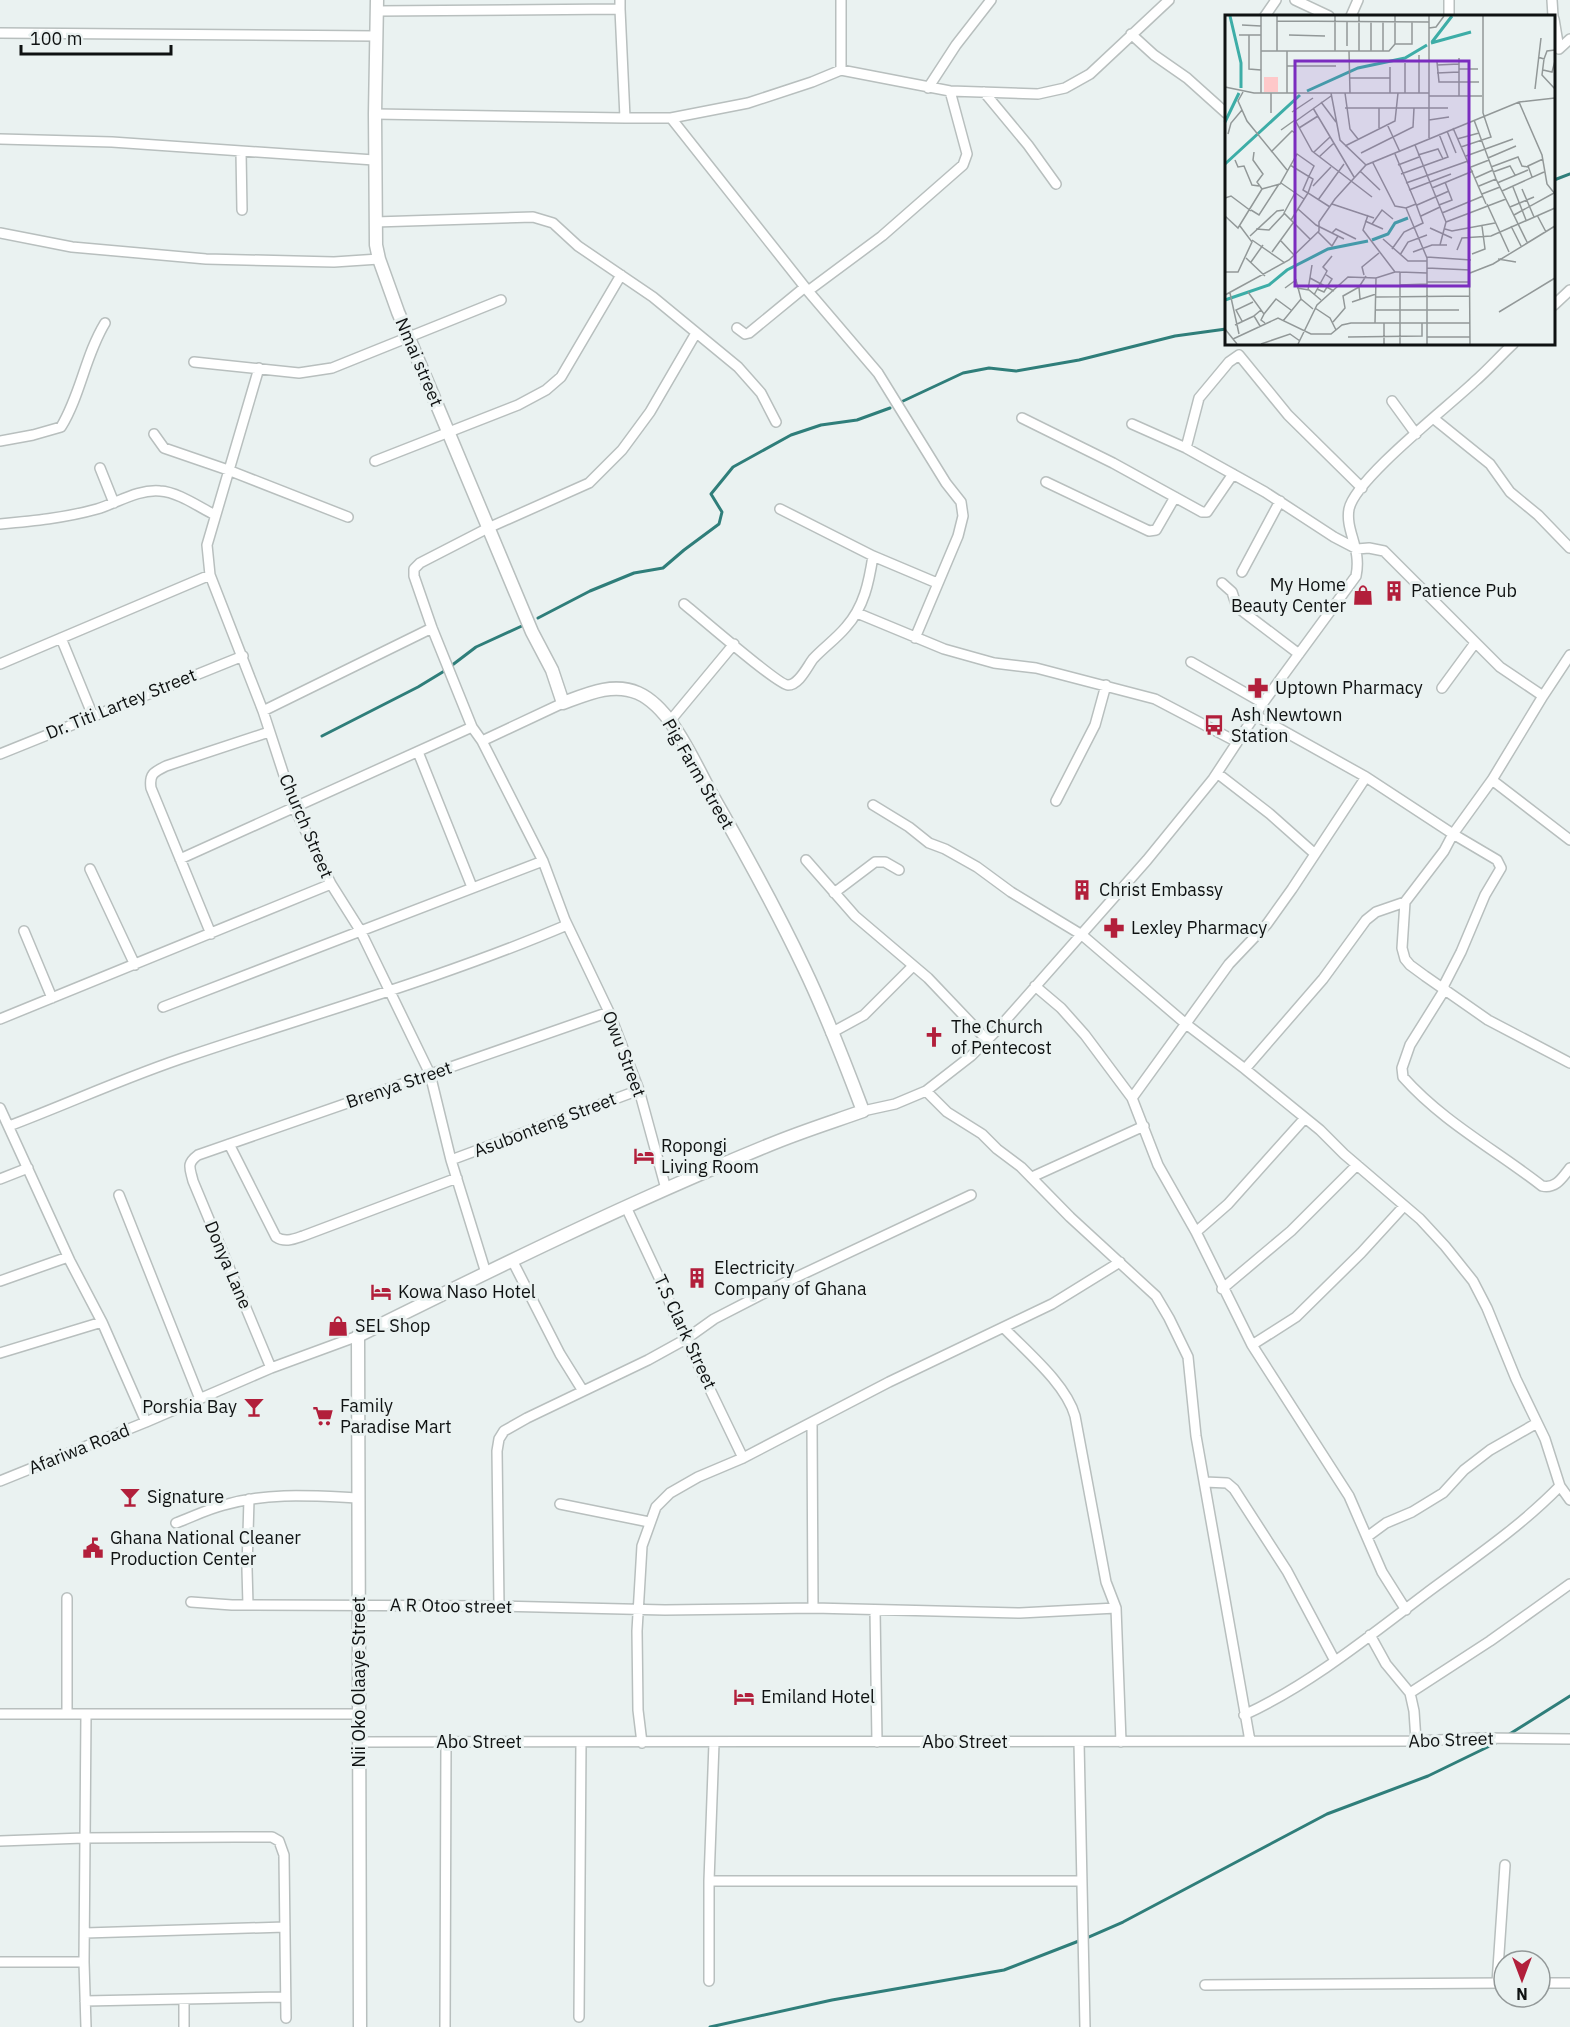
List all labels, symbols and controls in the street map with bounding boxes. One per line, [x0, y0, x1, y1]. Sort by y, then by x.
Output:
inset map [1225, 15, 1555, 345]
scale bar [21, 18, 171, 56]
text: 100 m [30, 27, 82, 50]
street label: Nmai street [390, 314, 448, 410]
place label: My Home Beauty Center [1231, 573, 1346, 617]
building icon: Patience Pub [1382, 579, 1406, 603]
place label: Patience Pub [1411, 579, 1517, 602]
shop icon: My Home Beauty Center [1351, 583, 1375, 607]
street label: Dr. Titi Lartey Street [42, 663, 199, 744]
pharmacy icon: Uptown Pharmacy [1246, 676, 1270, 700]
place label: Uptown Pharmacy [1275, 676, 1423, 699]
place label: Ash Newtown Station [1231, 703, 1342, 747]
bus stop icon: Ash Newtown Station [1202, 713, 1226, 737]
street label: Pig Farm Street [657, 714, 739, 833]
street label: Church Street [274, 770, 339, 881]
building icon: Christ Embassy [1070, 878, 1094, 902]
place label: Christ Embassy [1099, 878, 1223, 901]
pharmacy icon: Lexley Pharmacy [1102, 916, 1126, 940]
place label: Lexley Pharmacy [1131, 916, 1267, 939]
street label: Owu Street [598, 1007, 651, 1100]
place label: The Church of Pentecost [951, 1015, 1052, 1059]
church icon: The Church of Pentecost [922, 1025, 946, 1049]
street label: Brenya Street [343, 1056, 455, 1113]
street label: Asubonteng Street [470, 1087, 619, 1162]
place label: Ropongi Living Room [661, 1134, 759, 1178]
hotel icon: Ropongi Living Room [632, 1144, 656, 1168]
street label: Donya Lane [200, 1217, 257, 1312]
place label: Electricity Company of Ghana [714, 1256, 867, 1300]
building icon: Electricity Company of Ghana [685, 1266, 709, 1290]
street label: T.S Clark Street [649, 1271, 722, 1393]
hotel icon: Kowa Naso Hotel [369, 1280, 393, 1304]
place label: Kowa Naso Hotel [398, 1280, 536, 1303]
shop icon: SEL Shop [326, 1314, 350, 1338]
place label: SEL Shop [355, 1314, 430, 1337]
place label: Family Paradise Mart [340, 1394, 452, 1438]
place label: Porshia Bay [142, 1395, 237, 1418]
bar icon: Porshia Bay [242, 1395, 266, 1419]
supermarket icon: Family Paradise Mart [311, 1404, 335, 1428]
street label: Afariwa Road [25, 1418, 133, 1479]
bar icon: Signature [118, 1485, 142, 1509]
place label: Signature [147, 1485, 224, 1508]
place label: Ghana National Cleaner Production Center [110, 1526, 301, 1570]
public building icon: Ghana National Cleaner Production Center [81, 1536, 105, 1560]
street label: A R Otoo street [390, 1593, 512, 1618]
street label: Nii Oko Olaaye Street [347, 1596, 370, 1768]
hotel icon: Emiland Hotel [732, 1685, 756, 1709]
place label: Emiland Hotel [761, 1685, 875, 1708]
street label: Abo Street [1408, 1727, 1494, 1752]
street label: Abo Street [436, 1730, 522, 1753]
street label: Abo Street [922, 1730, 1008, 1753]
north arrow [1492, 1949, 1552, 2009]
text: N [1516, 1984, 1528, 2004]

